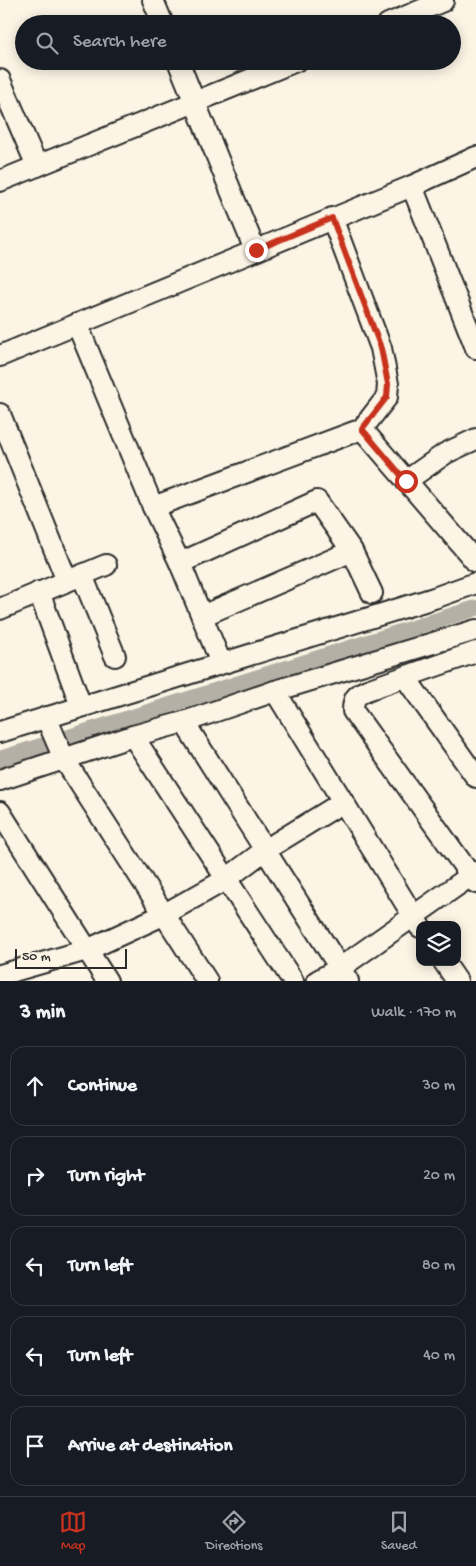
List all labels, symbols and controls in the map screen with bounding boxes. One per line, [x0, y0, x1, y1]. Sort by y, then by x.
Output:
search box [15, 15, 461, 70]
icon: search [33, 29, 61, 57]
text: Search here [73, 31, 167, 54]
route end [245, 239, 268, 262]
route start [395, 470, 418, 493]
map controls [416, 921, 461, 966]
button: layers [416, 921, 461, 966]
scale bar [15, 946, 128, 969]
text: 50 m [22, 949, 51, 966]
text: 3 min [20, 1001, 65, 1026]
text: Walk · 170 m [371, 1004, 456, 1023]
icon: ahead [21, 1072, 49, 1100]
text: Continue [68, 1075, 137, 1098]
text: 30 m [422, 1077, 455, 1096]
icon: right [21, 1162, 49, 1190]
text: Turn right [68, 1165, 144, 1188]
text: 20 m [423, 1167, 455, 1186]
icon: left [21, 1252, 49, 1280]
text: Turn left [68, 1255, 132, 1278]
text: 80 m [422, 1257, 455, 1276]
icon: left [21, 1342, 49, 1370]
text: Turn left [68, 1345, 132, 1368]
text: 40 m [423, 1347, 455, 1366]
icon: arrive [21, 1432, 49, 1460]
text: Arrive at destination [68, 1435, 232, 1458]
tab: Map [59, 1508, 87, 1555]
tab: Directions [206, 1508, 263, 1555]
tab: Saved [381, 1508, 417, 1555]

